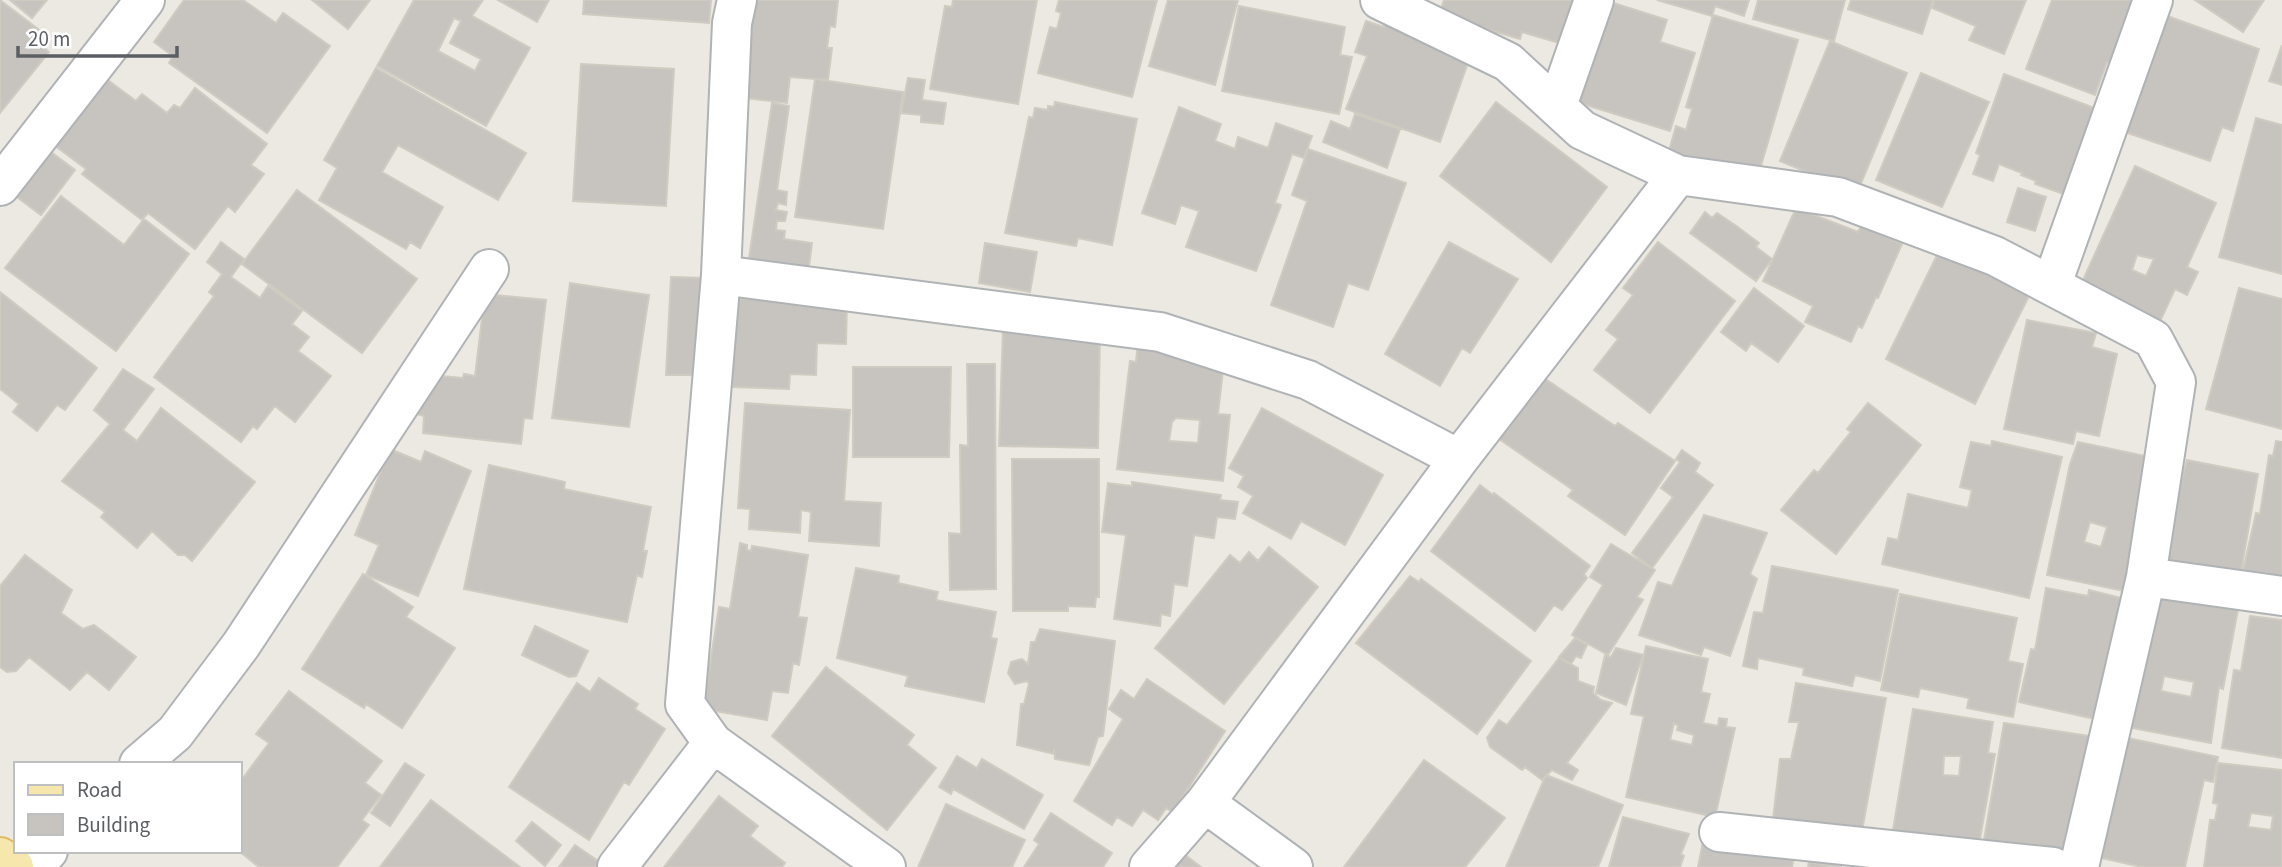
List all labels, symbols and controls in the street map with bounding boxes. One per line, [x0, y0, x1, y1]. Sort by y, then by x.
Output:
scale bar [18, 14, 177, 58]
text: 20 m [28, 24, 70, 54]
legend [14, 762, 242, 853]
text: Road [77, 775, 122, 805]
text: Building [77, 810, 151, 840]

